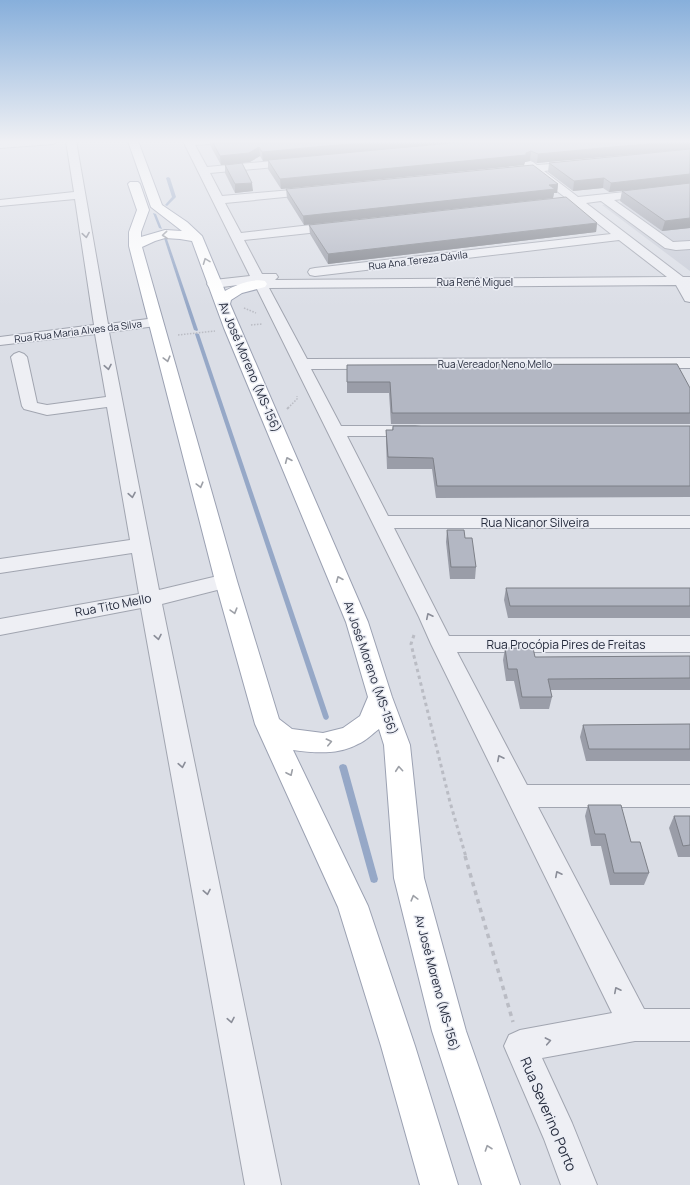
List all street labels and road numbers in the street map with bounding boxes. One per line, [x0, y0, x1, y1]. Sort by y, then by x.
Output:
street label: Rua Ana Tereza Dávila [368, 247, 468, 273]
street label: Rua Renê Miguel [437, 275, 513, 289]
street label: Av José Moreno (MS-156) [215, 299, 285, 435]
street label: Rua Rua Maria Alves da Silva [13, 316, 143, 346]
street label: Rua Vereador Neno Mello [438, 357, 552, 371]
street label: Rua Nicanor Silveira [481, 514, 589, 531]
street label: Rua Tito Mello [73, 589, 153, 621]
street label: Av José Moreno (MS-156) [340, 599, 402, 737]
street label: Rua Procópia Pires de Freitas [486, 636, 646, 653]
street label: Av José Moreno (MS-156) [411, 913, 463, 1053]
street label: Rua Severino Porto [516, 1054, 582, 1174]

